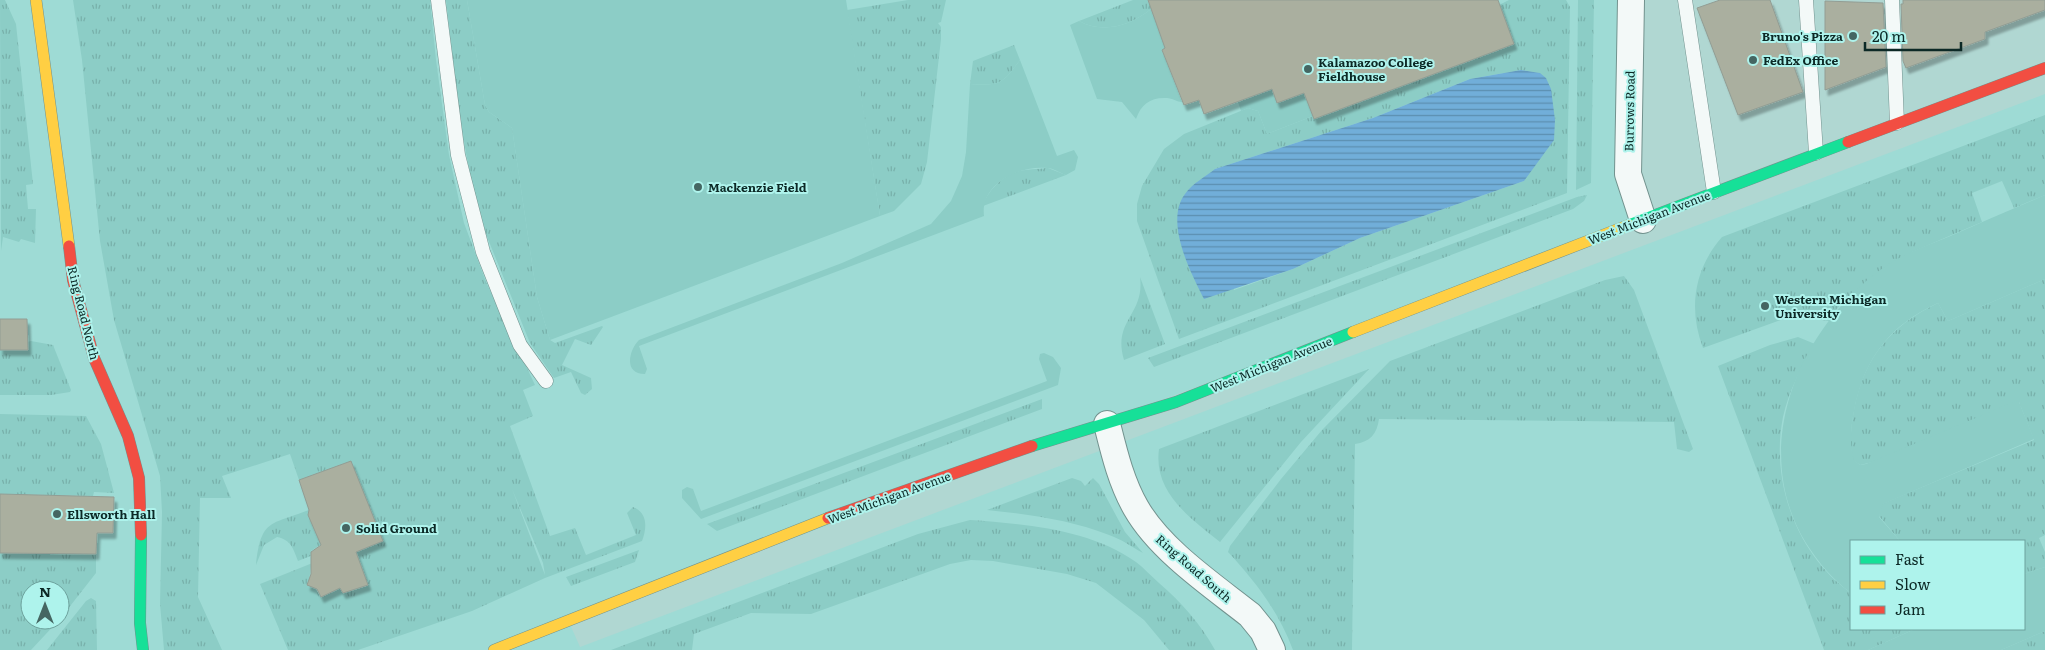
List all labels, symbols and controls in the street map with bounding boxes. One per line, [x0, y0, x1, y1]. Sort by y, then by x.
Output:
scale bar [1865, 20, 1961, 52]
text: 20 m [1872, 24, 1906, 47]
place label: Bruno's Pizza [1762, 27, 1843, 45]
marker: Bruno's Pizza [1847, 30, 1859, 42]
place label: FedEx Office [1763, 51, 1839, 69]
place label: Kalamazoo College Fieldhouse [1318, 53, 1433, 85]
marker: FedEx Office [1747, 54, 1759, 66]
marker: Kalamazoo College Fieldhouse [1302, 63, 1314, 75]
street label: Burrows Road [1619, 70, 1639, 152]
place label: Mackenzie Field [708, 178, 807, 196]
marker: Mackenzie Field [692, 181, 704, 193]
street label: West Michigan Avenue [1585, 185, 1713, 249]
street label: Ring Road North [64, 264, 104, 362]
place label: Western Michigan University [1775, 290, 1887, 322]
marker: Western Michigan University [1759, 300, 1771, 312]
street label: West Michigan Avenue [1207, 331, 1335, 397]
street label: West Michigan Avenue [825, 466, 953, 528]
place label: Ellsworth Hall [67, 505, 156, 523]
marker: Ellsworth Hall [51, 508, 63, 520]
place label: Solid Ground [356, 519, 437, 537]
marker: Solid Ground [340, 522, 352, 534]
street label: Ring Road South [1152, 530, 1236, 606]
legend [1850, 540, 2025, 630]
text: Fast [1895, 547, 1924, 570]
text: Slow [1895, 572, 1930, 595]
north arrow [20, 580, 70, 630]
text: N [39, 581, 51, 601]
text: Jam [1895, 597, 1926, 620]

